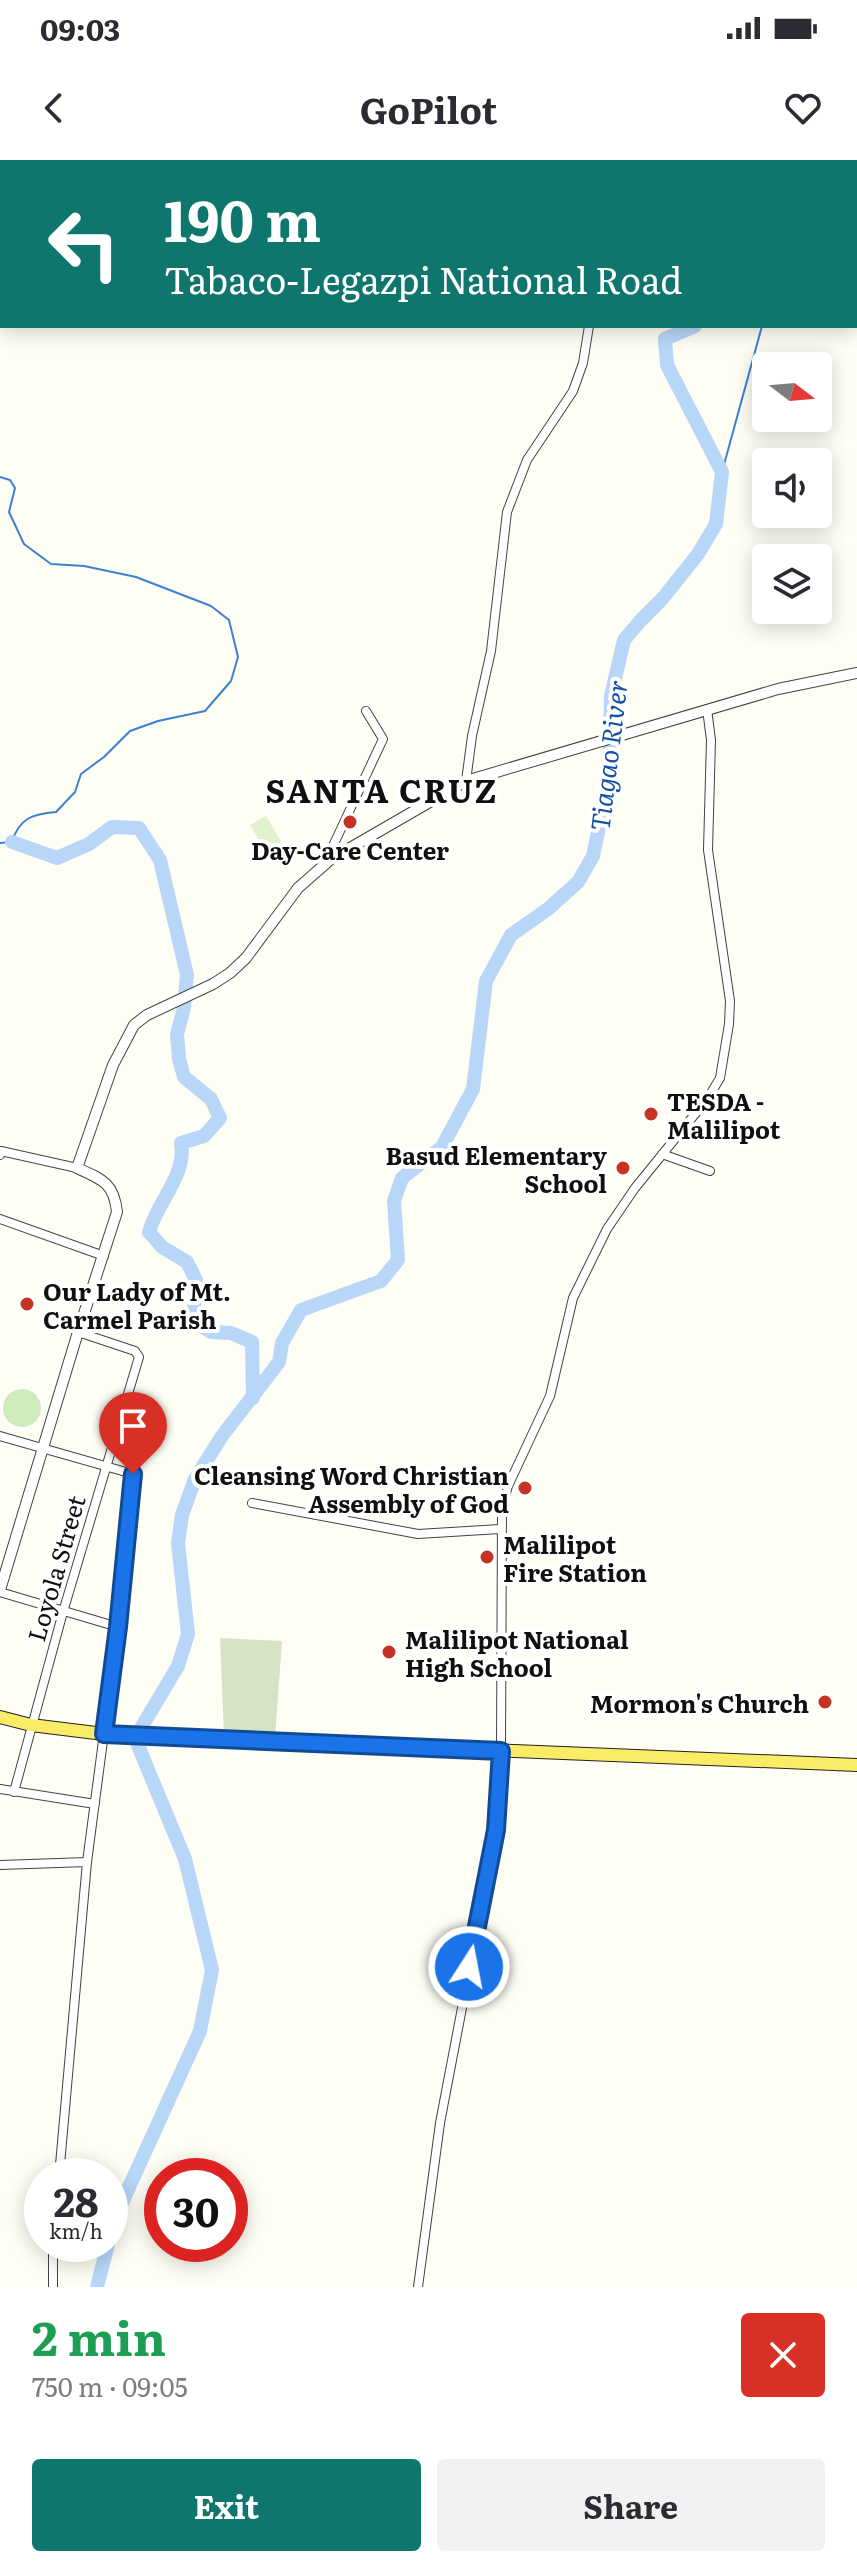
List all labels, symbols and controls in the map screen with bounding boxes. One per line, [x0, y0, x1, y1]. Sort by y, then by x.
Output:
text: 09:03 [40, 6, 120, 50]
text: GoPilot [360, 82, 497, 135]
icon: back [32, 86, 76, 130]
icon: heart [781, 86, 825, 130]
text: 190 m [164, 176, 321, 259]
icon: left [32, 192, 136, 296]
text: Tabaco-Legazpi National Road [164, 252, 682, 305]
north arrow [752, 352, 832, 432]
map controls [752, 352, 832, 624]
button: sound [752, 448, 832, 528]
button: layers [752, 544, 832, 624]
water label: Tiagao River [578, 678, 636, 832]
district label: SANTA CRUZ [265, 765, 499, 813]
marker: Day-Care Center [341, 813, 359, 831]
place label: Day-Care Center [251, 832, 449, 867]
place label: TESDA - Malilipot [667, 1083, 781, 1146]
marker: TESDA - Malilipot [642, 1105, 660, 1123]
place label: Basud Elementary School [386, 1137, 607, 1200]
marker: Basud Elementary School [614, 1159, 632, 1177]
place label: Our Lady of Mt. Carmel Parish [43, 1273, 231, 1336]
marker: Our Lady of Mt. Carmel Parish [18, 1295, 36, 1313]
pin [99, 1392, 167, 1474]
icon: arrive [111, 1404, 155, 1448]
place label: Cleansing Word Christian Assembly of God [194, 1457, 509, 1520]
marker: Cleansing Word Christian Assembly of God [516, 1479, 534, 1497]
street label: Loyola Street [17, 1491, 93, 1645]
place label: Malilipot Fire Station [503, 1526, 647, 1589]
marker: Malilipot Fire Station [478, 1548, 496, 1566]
place label: Malilipot National High School [405, 1621, 629, 1684]
marker: Malilipot National High School [380, 1643, 398, 1661]
place label: Mormon's Church [590, 1685, 809, 1720]
marker: Mormon's Church [816, 1693, 834, 1711]
position arrow [427, 1925, 511, 2009]
speed limit sign: 30 [144, 2158, 248, 2262]
text: 28 [53, 2170, 99, 2229]
text: km/h [49, 2215, 103, 2245]
text: 2 min [32, 2300, 166, 2371]
button: close [741, 2313, 825, 2397]
text: 750 m · 09:05 [32, 2366, 188, 2405]
button: Exit [32, 2459, 421, 2551]
button: Share [437, 2459, 825, 2551]

